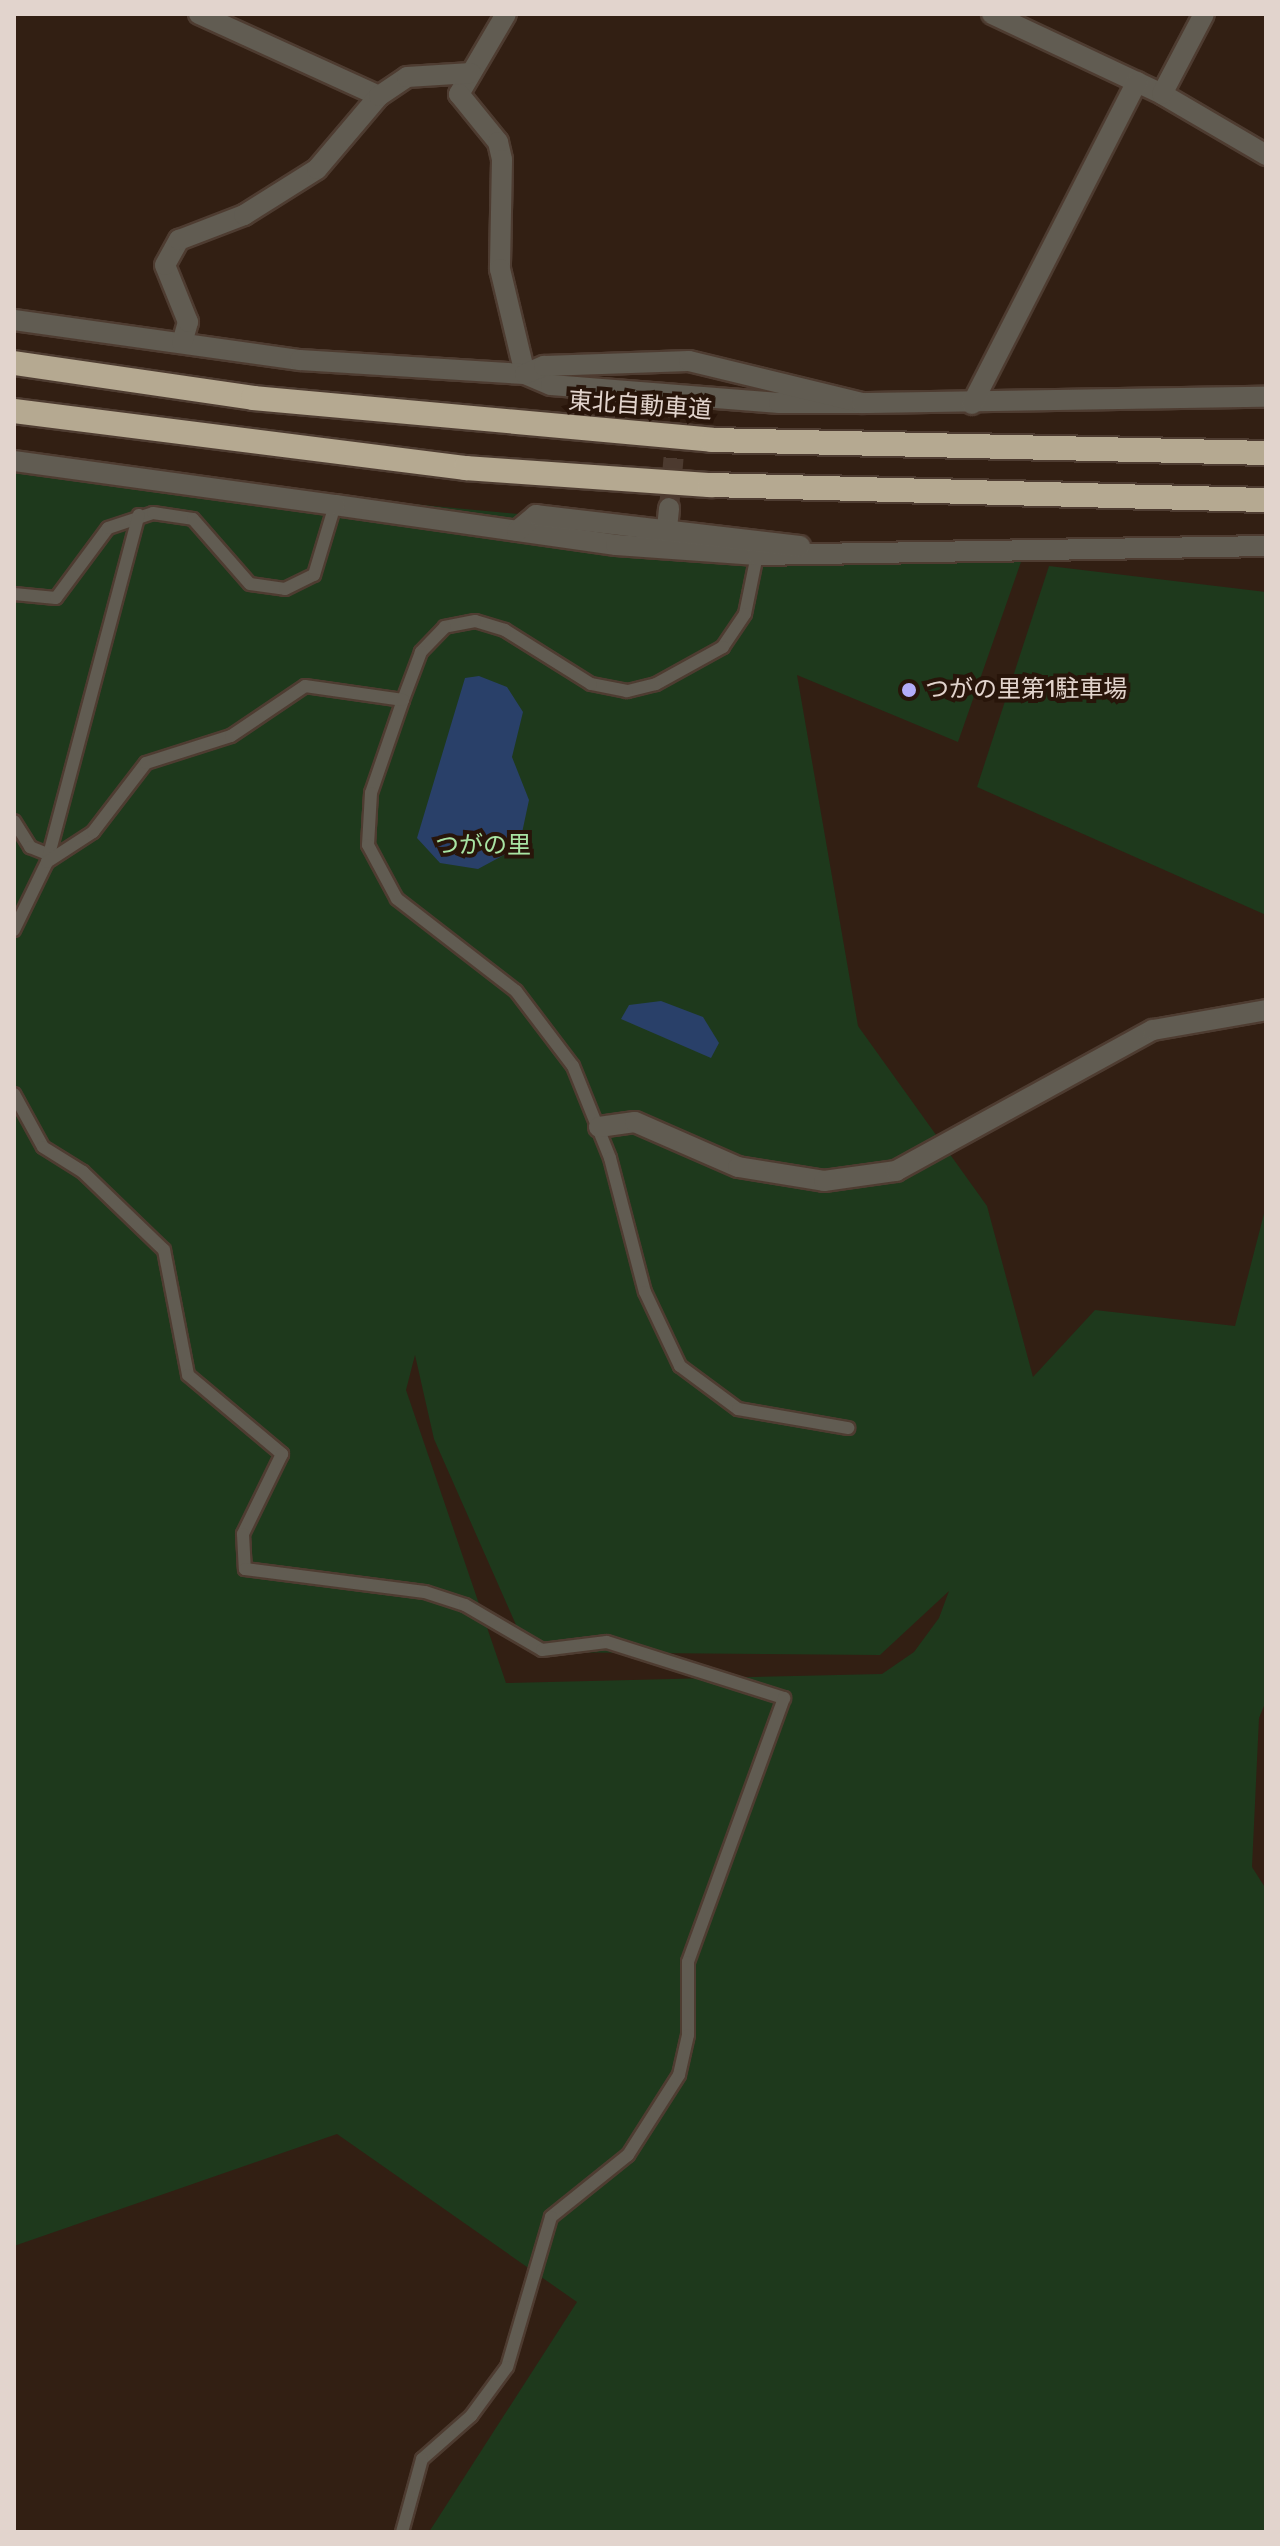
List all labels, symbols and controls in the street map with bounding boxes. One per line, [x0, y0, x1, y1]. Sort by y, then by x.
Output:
street label: 東北自動車道 [567, 387, 713, 425]
place label: つがの里第1駐車場 [925, 676, 1127, 704]
marker: つがの里第1駐車場 [900, 681, 918, 699]
park label: つがの里 [435, 832, 531, 860]

